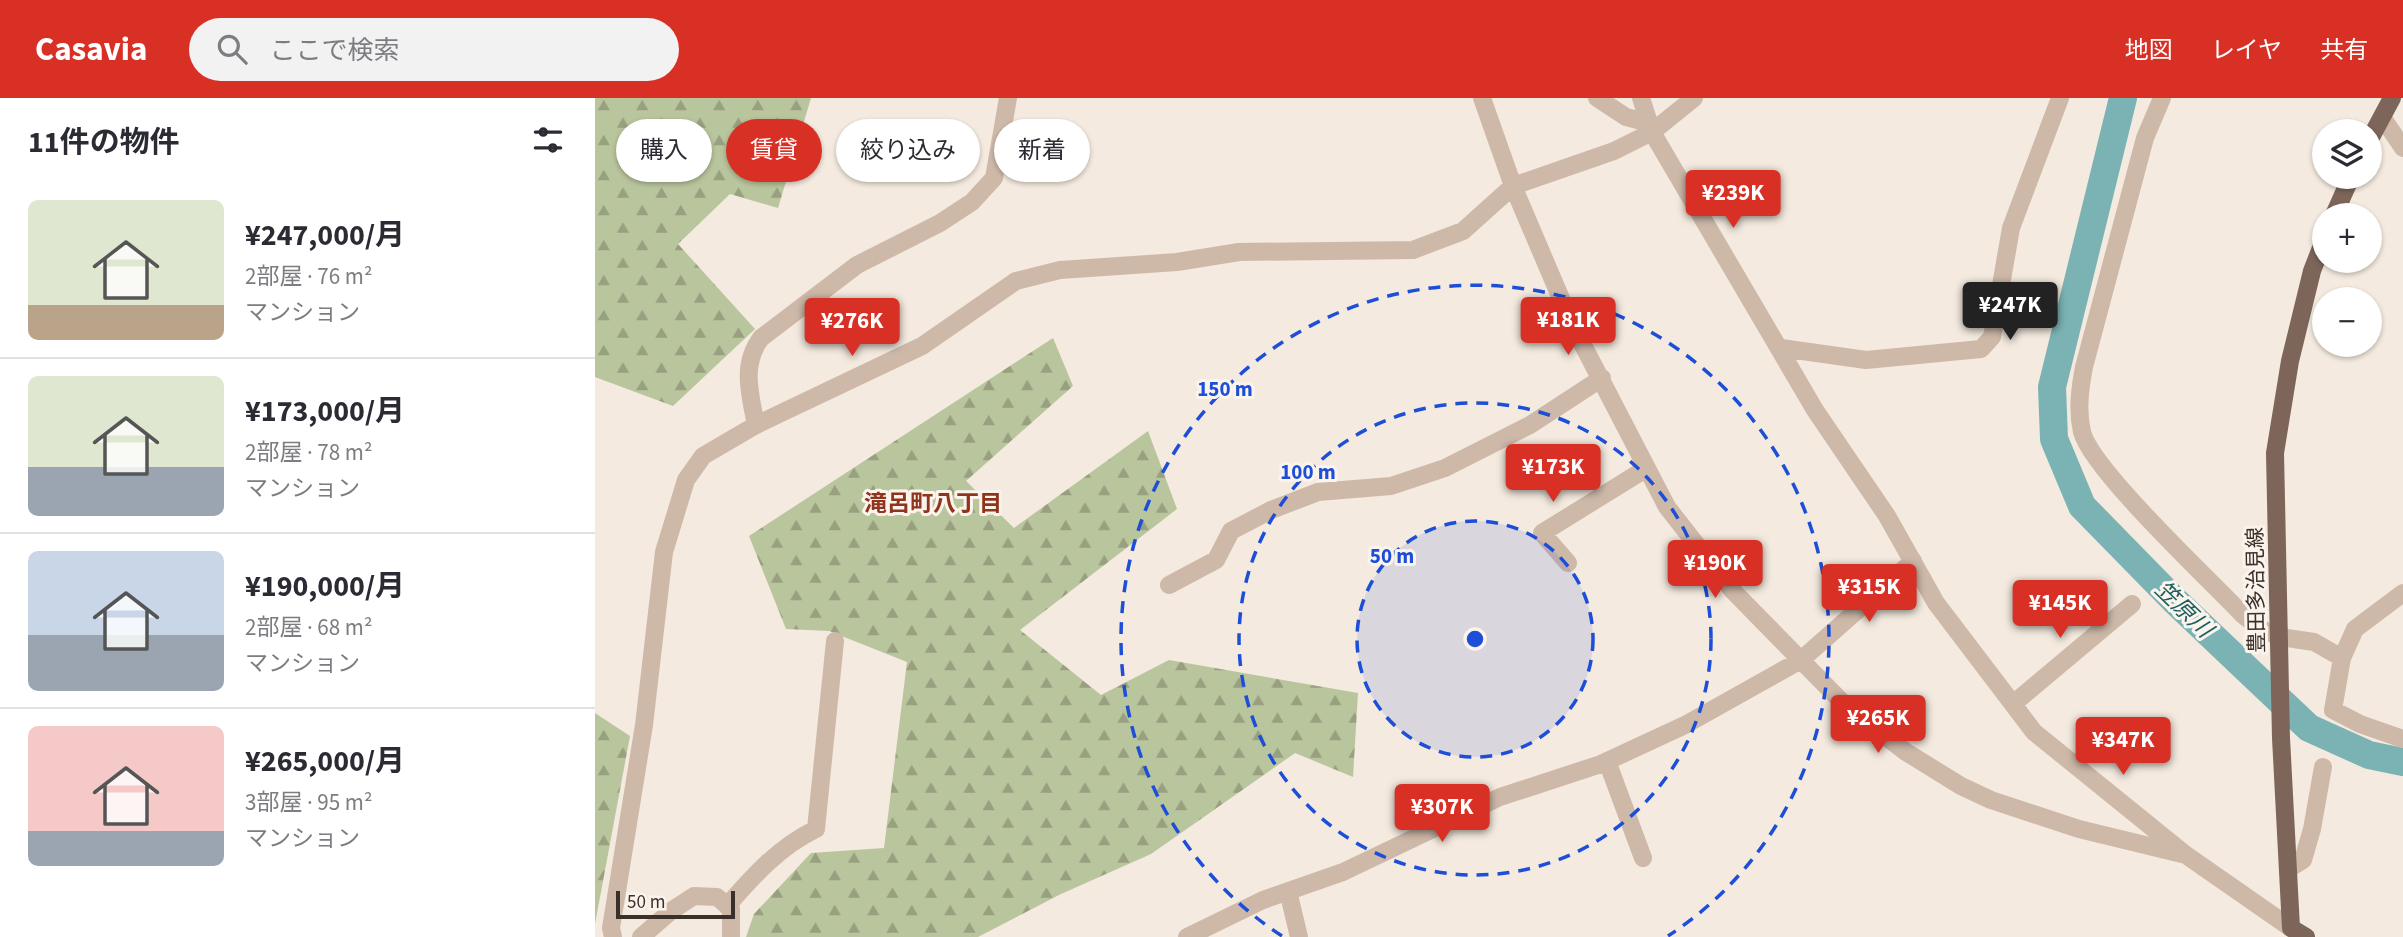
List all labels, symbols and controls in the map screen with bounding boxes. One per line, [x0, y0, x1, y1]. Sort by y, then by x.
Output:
search box [189, 18, 679, 81]
text: Casavia [35, 26, 147, 73]
icon: search [213, 30, 251, 68]
text: ここで検索 [269, 32, 399, 69]
text: 地図 [2125, 33, 2173, 68]
text: レイヤ [2211, 33, 2282, 68]
text: 共有 [2320, 33, 2368, 68]
chip: 購入 [616, 119, 712, 182]
chip: 賃貸 [726, 119, 822, 182]
chip: 絞り込み [836, 119, 980, 182]
chip: 新着 [994, 119, 1090, 182]
map controls [2312, 119, 2382, 357]
button: layers [2312, 119, 2382, 189]
text: 11件の物件 [28, 121, 180, 164]
icon: filters [529, 121, 567, 159]
pin: ¥239K [1684, 170, 1782, 230]
text: ¥239K [1702, 176, 1764, 209]
button: + [2312, 203, 2382, 273]
text: ¥247,000/月 [245, 214, 405, 257]
icon: home [84, 228, 168, 312]
text: 2部屋 · 76 m² [245, 260, 372, 293]
pin: ¥247K [1961, 282, 2059, 342]
button: − [2312, 287, 2382, 357]
text: ¥247K [1979, 288, 2041, 321]
text: マンション [245, 296, 360, 329]
pin: ¥181K [1519, 298, 1617, 357]
pin: ¥276K [803, 299, 901, 358]
text: ¥181K [1537, 303, 1599, 336]
text: ¥276K [821, 304, 883, 337]
text: 150 m [1197, 374, 1253, 404]
text: ¥173,000/月 [245, 390, 405, 433]
icon: home [84, 404, 168, 488]
text: 2部屋 · 78 m² [245, 436, 372, 469]
pin: ¥173K [1504, 444, 1602, 504]
text: ¥173K [1522, 450, 1584, 483]
text: 100 m [1280, 457, 1336, 487]
text: マンション [245, 472, 360, 505]
district label: 滝呂町八丁目 [864, 487, 1002, 520]
street label: 豊田多治見線 [2240, 527, 2272, 653]
pin: ¥190K [1666, 540, 1764, 600]
text: 50 m [1370, 541, 1414, 571]
text: ¥190K [1684, 546, 1746, 579]
pin: ¥315K [1820, 564, 1918, 624]
text: ¥190,000/月 [245, 565, 405, 608]
text: ¥315K [1838, 570, 1900, 603]
water label: 笠原川 [2147, 574, 2222, 647]
icon: home [84, 579, 168, 663]
pin: ¥145K [2011, 580, 2109, 640]
text: ¥145K [2029, 586, 2091, 619]
text: 2部屋 · 68 m² [245, 611, 372, 644]
centre of rings [1463, 627, 1487, 651]
text: マンション [245, 647, 360, 680]
pin: ¥265K [1829, 696, 1927, 755]
text: ¥265K [1847, 701, 1909, 734]
pin: ¥347K [2074, 718, 2172, 777]
text: ¥347K [2092, 723, 2154, 756]
text: ¥265,000/月 [245, 740, 405, 783]
icon: home [84, 754, 168, 838]
pin: ¥307K [1393, 784, 1491, 844]
text: 3部屋 · 95 m² [245, 786, 372, 819]
text: ¥307K [1411, 790, 1473, 823]
text: マンション [245, 822, 360, 855]
scale bar [616, 888, 735, 920]
text: 50 m [627, 889, 665, 916]

